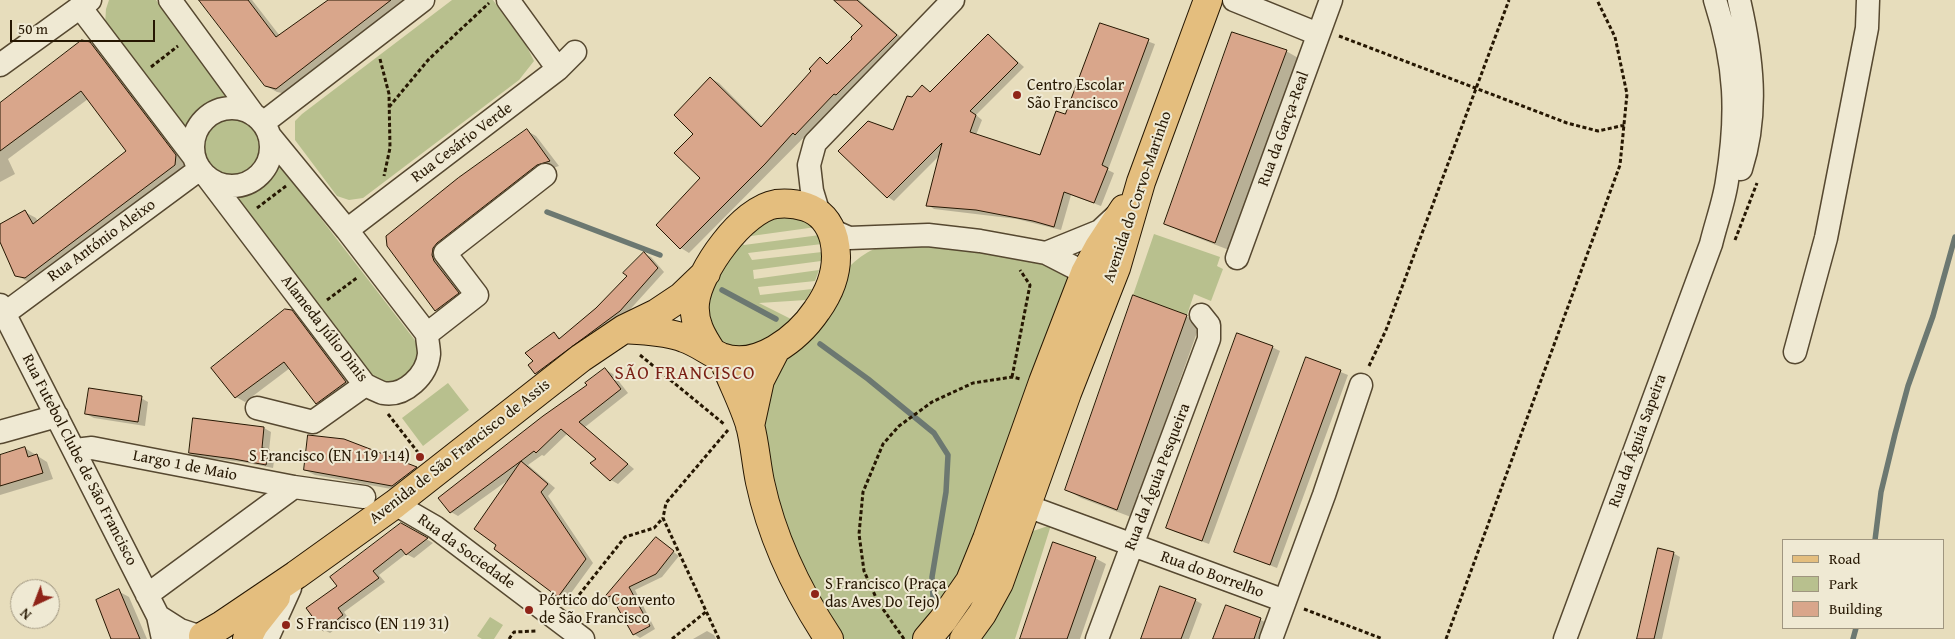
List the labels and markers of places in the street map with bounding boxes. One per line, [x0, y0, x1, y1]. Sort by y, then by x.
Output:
place label: Centro Escolar São Francisco [1027, 76, 1124, 114]
marker: Centro Escolar São Francisco [1011, 89, 1023, 101]
place label: S Francisco (EN 119 114) [249, 447, 410, 467]
marker: S Francisco (EN 119 114) [414, 451, 426, 463]
place label: S Francisco (Praça das Aves Do Tejo) [825, 575, 946, 613]
marker: S Francisco (Praça das Aves Do Tejo) [809, 588, 821, 600]
place label: Pórtico do Convento de São Francisco [539, 591, 675, 629]
marker: Pórtico do Convento de São Francisco [523, 604, 535, 616]
place label: S Francisco (EN 119 31) [296, 615, 449, 635]
marker: S Francisco (EN 119 31) [280, 619, 292, 631]

